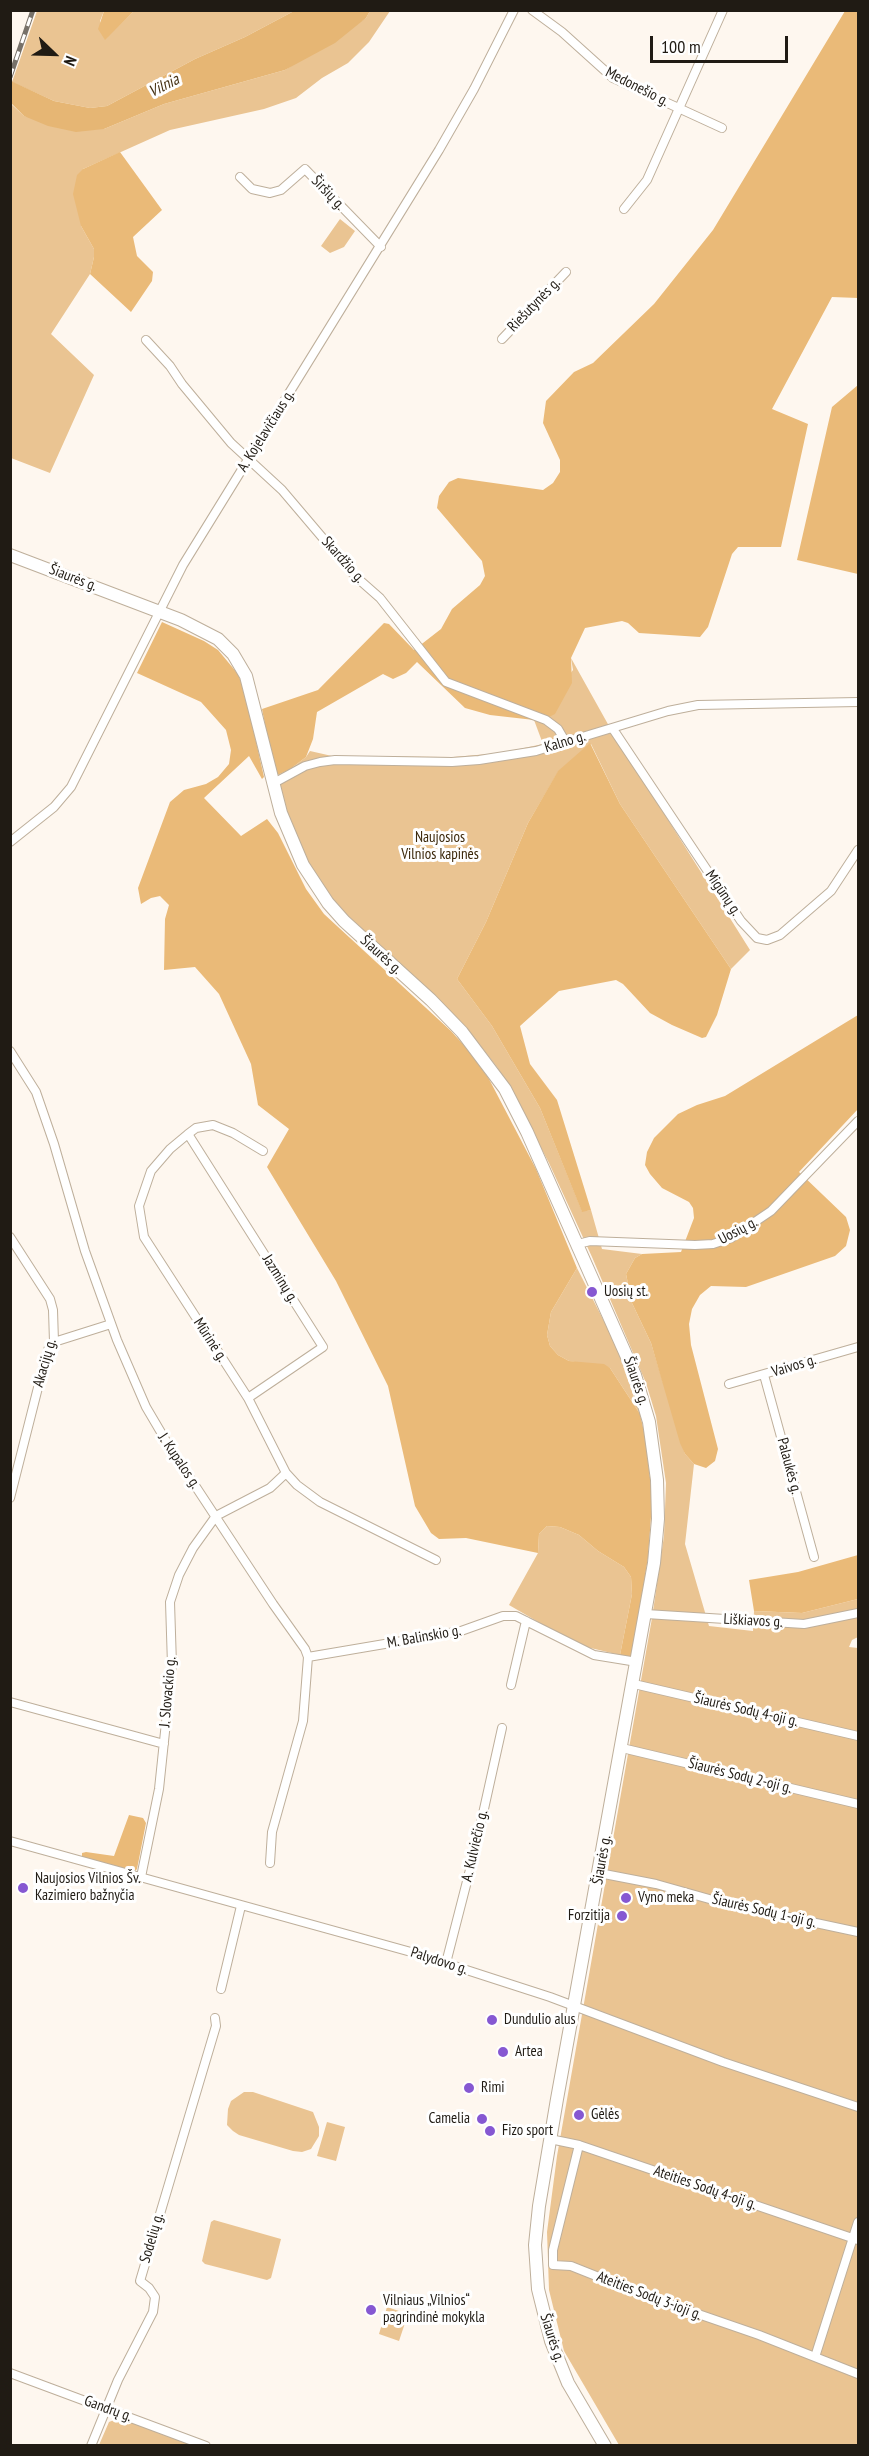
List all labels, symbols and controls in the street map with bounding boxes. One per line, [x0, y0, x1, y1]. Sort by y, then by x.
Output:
north arrow [24, 24, 84, 84]
scale bar [653, 24, 791, 62]
text: 100 m [661, 35, 701, 58]
text: N [60, 53, 81, 69]
street label: Medonešio g. [602, 63, 672, 111]
water label: Vilnia [146, 70, 182, 102]
street label: Širšių g. [307, 172, 349, 214]
street label: Riešutynės g. [504, 274, 564, 336]
street label: A. Kojelavičiaus g. [234, 387, 298, 475]
street label: Skardžio g. [317, 533, 369, 587]
street label: Šiaurės g. [46, 561, 100, 595]
street label: Kalno g. [542, 727, 588, 757]
park label: Naujosios Vilnios kapinės [401, 829, 479, 864]
street label: Migūnų g. [701, 867, 745, 919]
street label: Šiaurės g. [356, 932, 406, 978]
street label: Uosių g. [715, 1213, 761, 1249]
street label: Jazminų g. [258, 1252, 302, 1306]
place label: Uosių st. [604, 1283, 648, 1301]
marker: Uosių st. [585, 1285, 599, 1299]
street label: Mūrinė g. [189, 1315, 231, 1365]
street label: Akacijų g. [30, 1337, 60, 1389]
street label: Vaivos g. [770, 1351, 818, 1381]
street label: Šiaurės g. [619, 1354, 653, 1408]
street label: J. Kupalos g. [154, 1430, 204, 1492]
street label: Palaukės g. [773, 1436, 805, 1496]
street label: Liškiavos g. [723, 1610, 783, 1632]
street label: M. Balinskio g. [386, 1622, 462, 1652]
street label: J. Slovackio g. [156, 1656, 180, 1728]
street label: Šiaurės Sodų 4-oji g. [692, 1689, 800, 1731]
street label: Šiaurės Sodų 2-oji g. [686, 1754, 794, 1798]
street label: A. Kulviečio g. [458, 1808, 492, 1884]
street label: Šiaurės g. [589, 1834, 615, 1886]
place label: Naujosios Vilnios Šv. Kazimiero bažnyčia [35, 1870, 141, 1905]
marker: Naujosios Vilnios Šv. Kazimiero bažnyčia [16, 1881, 30, 1895]
place label: Vyno meka [638, 1889, 694, 1907]
street label: Šiaurės Sodų 1-oji g. [710, 1890, 818, 1932]
marker: Vyno meka [619, 1891, 633, 1905]
place label: Forzitija [568, 1907, 610, 1925]
marker: Forzitija [615, 1909, 629, 1923]
street label: Palydovo g. [408, 1943, 470, 1979]
place label: Dundulio alus [504, 2011, 575, 2029]
marker: Dundulio alus [485, 2013, 499, 2027]
place label: Artea [515, 2043, 543, 2061]
marker: Artea [496, 2045, 510, 2059]
place label: Rimi [481, 2079, 504, 2097]
marker: Rimi [462, 2081, 476, 2095]
place label: Gėlės [591, 2106, 619, 2124]
marker: Gėlės [572, 2108, 586, 2122]
place label: Camelia [429, 2110, 470, 2128]
marker: Camelia [475, 2112, 489, 2126]
place label: Fizo sport [502, 2122, 553, 2140]
marker: Fizo sport [483, 2124, 497, 2138]
street label: Ateities Sodų 4-oji g. [651, 2162, 759, 2214]
street label: Sodelių g. [136, 2211, 168, 2265]
street label: Ateities Sodų 3-ioji g. [594, 2268, 704, 2324]
place label: Vilniaus „Vilnios“ pagrindinė mokykla [383, 2292, 485, 2327]
marker: Vilniaus „Vilnios“ pagrindinė mokykla [364, 2303, 378, 2317]
street label: Šiaurės g. [536, 2311, 568, 2365]
street label: Gandrų g. [82, 2392, 134, 2426]

